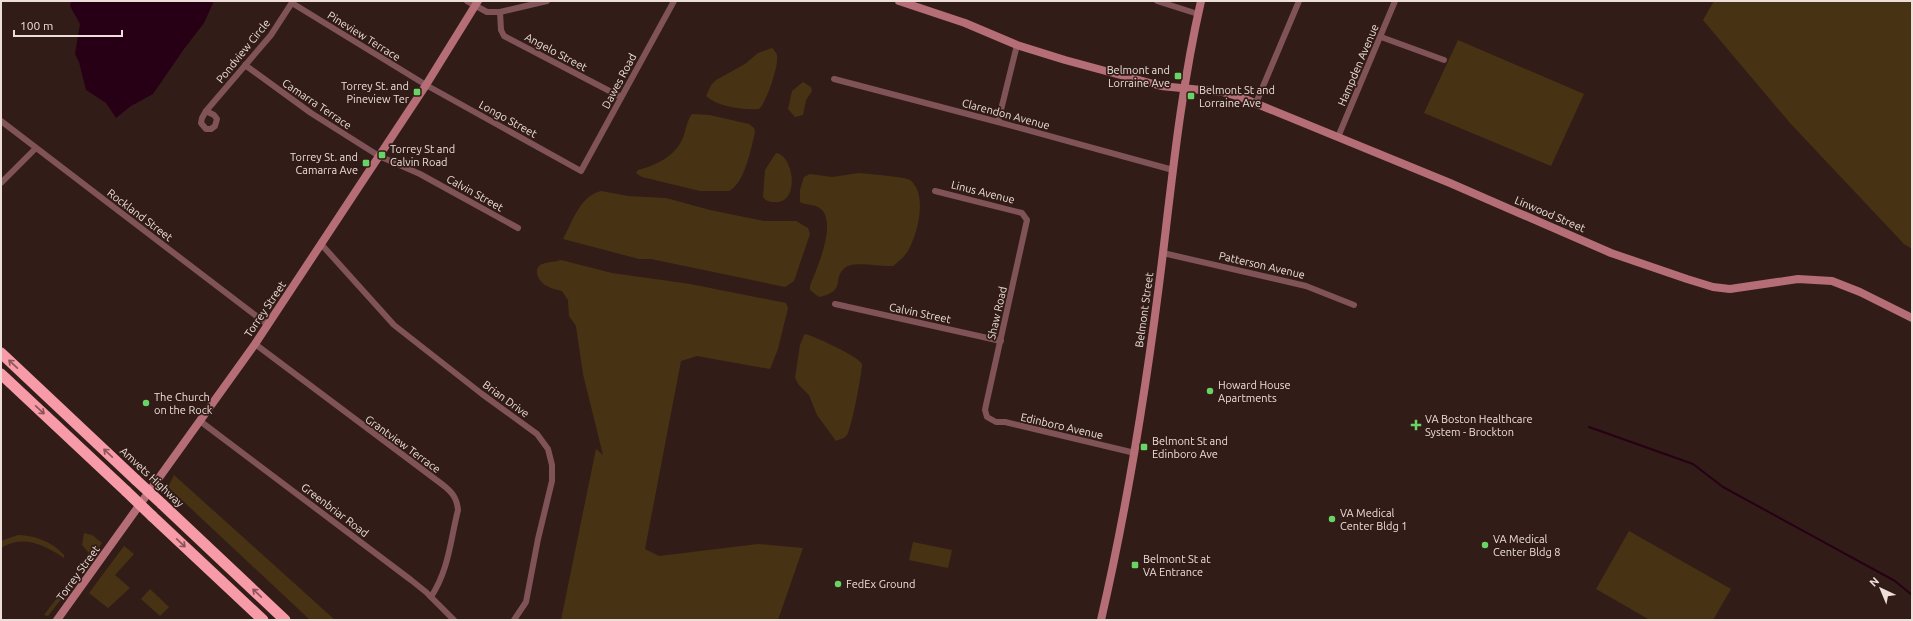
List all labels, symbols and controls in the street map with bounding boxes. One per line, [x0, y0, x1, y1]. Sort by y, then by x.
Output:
street label: Pineview Terrace [325, 9, 403, 63]
scale bar [14, 12, 122, 38]
street label: Pondview Circle [214, 17, 272, 85]
text: 100 m [20, 19, 53, 32]
street label: Hampden Avenue [1335, 22, 1381, 108]
street label: Angelo Street [523, 31, 590, 74]
street label: Dawes Road [599, 51, 639, 111]
place label: Belmont and Lorraine Ave [1107, 64, 1170, 89]
marker: Belmont and Lorraine Ave [1173, 71, 1183, 81]
street label: Camarra Terrace [280, 76, 354, 132]
place label: Torrey St. and Pineview Ter [341, 80, 410, 105]
place label: Belmont St and Lorraine Ave [1199, 84, 1275, 109]
marker: Torrey St. and Pineview Ter [412, 87, 422, 97]
marker: Belmont St and Lorraine Ave [1186, 91, 1196, 101]
street label: Clarendon Avenue [961, 96, 1051, 132]
street label: Longo Street [477, 98, 540, 140]
place label: Torrey St and Calvin Road [390, 143, 455, 168]
marker: Torrey St and Calvin Road [377, 150, 387, 160]
place label: Torrey St. and Camarra Ave [290, 151, 358, 176]
marker: Torrey St. and Camarra Ave [361, 158, 371, 168]
street label: Calvin Street [445, 173, 506, 214]
street label: Linus Avenue [950, 178, 1016, 206]
street label: Rockland Street [105, 187, 175, 244]
street label: Linwood Street [1513, 194, 1588, 235]
street label: Patterson Avenue [1218, 249, 1306, 281]
street label: Belmont Street [1133, 271, 1155, 348]
street label: Torrey Street [242, 278, 289, 339]
street label: Shaw Road [985, 285, 1009, 341]
street label: Calvin Street [888, 301, 953, 326]
one-way arrow [8, 359, 18, 369]
street label: Brian Drive [481, 378, 531, 420]
place label: Howard House Apartments [1218, 379, 1291, 404]
marker: Howard House Apartments [1205, 386, 1215, 396]
place label: The Church on the Rock [154, 391, 213, 416]
marker: The Church on the Rock [141, 398, 151, 408]
one-way arrow [35, 405, 45, 415]
street label: Edinboro Avenue [1019, 411, 1105, 441]
street label: Grantview Terrace [363, 413, 443, 475]
place label: VA Boston Healthcare System - Brockton [1425, 413, 1533, 438]
marker: VA Boston Healthcare System - Brockton [1410, 419, 1422, 431]
place label: Belmont St and Edinboro Ave [1152, 435, 1228, 460]
marker: Belmont St and Edinboro Ave [1139, 442, 1149, 452]
street label: Amvets Highway [118, 445, 187, 510]
one-way arrow [103, 448, 113, 458]
street label: Greenbriar Road [299, 481, 371, 539]
place label: VA Medical Center Bldg 1 [1340, 507, 1408, 532]
marker: VA Medical Center Bldg 1 [1327, 514, 1337, 524]
place label: VA Medical Center Bldg 8 [1493, 533, 1561, 558]
one-way arrow [176, 538, 186, 547]
marker: VA Medical Center Bldg 8 [1480, 540, 1490, 550]
street label: Torrey Street [54, 543, 102, 603]
place label: Belmont St at VA Entrance [1143, 553, 1211, 578]
marker: Belmont St at VA Entrance [1130, 560, 1140, 570]
north arrow [1861, 569, 1901, 609]
text: N [1867, 575, 1881, 589]
place label: FedEx Ground [846, 578, 916, 590]
marker: FedEx Ground [833, 579, 843, 589]
one-way arrow [252, 589, 262, 598]

